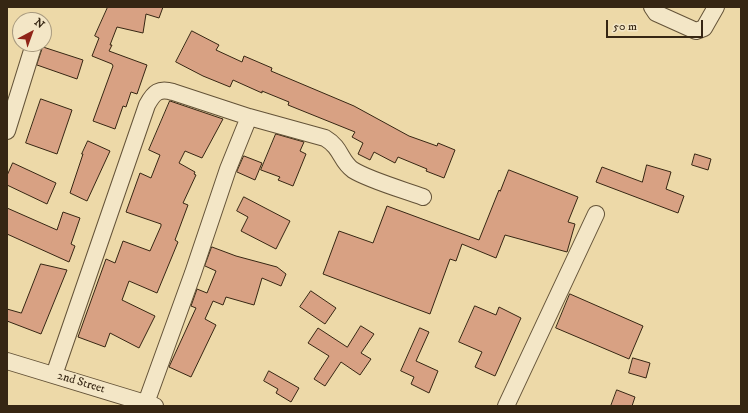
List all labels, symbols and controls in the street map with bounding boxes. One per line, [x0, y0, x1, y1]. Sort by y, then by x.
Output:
north arrow [12, 12, 52, 52]
scale bar [608, 12, 705, 38]
text: N [31, 15, 47, 32]
text: 50 m [613, 19, 637, 34]
street label: 2nd Street [55, 369, 107, 397]

